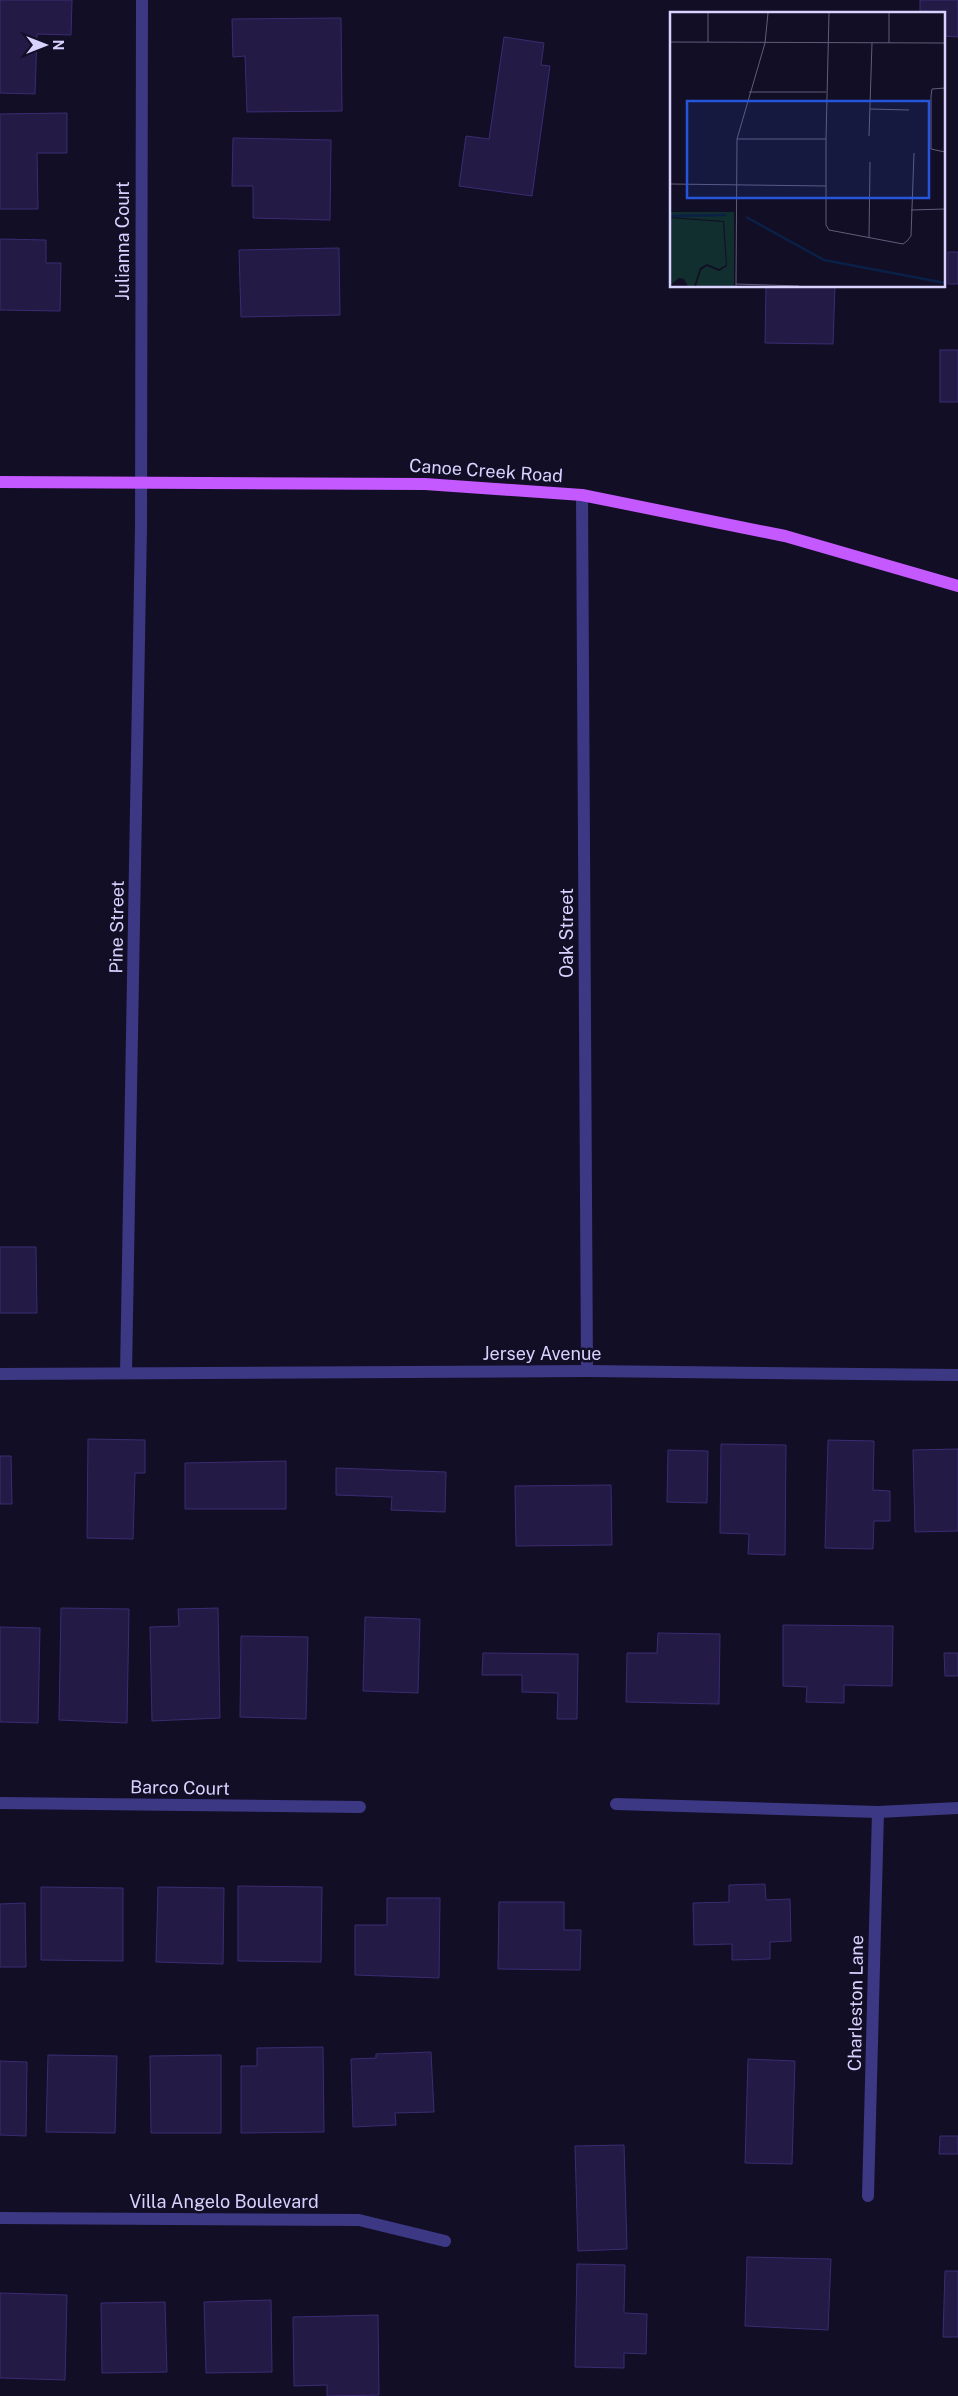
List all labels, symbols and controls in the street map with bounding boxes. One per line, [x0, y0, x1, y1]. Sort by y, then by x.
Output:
inset map [670, 12, 946, 288]
north arrow [20, 20, 70, 70]
text: N [50, 40, 66, 50]
street label: Julianna Court [112, 181, 133, 301]
street label: Canoe Creek Road [408, 455, 564, 486]
street label: Pine Street [105, 880, 128, 974]
street label: Oak Street [556, 888, 577, 978]
street label: Jersey Avenue [482, 1343, 602, 1364]
street label: Barco Court [130, 1776, 230, 1799]
street label: Charleston Lane [844, 1935, 867, 2071]
street label: Villa Angelo Boulevard [129, 2191, 319, 2212]

